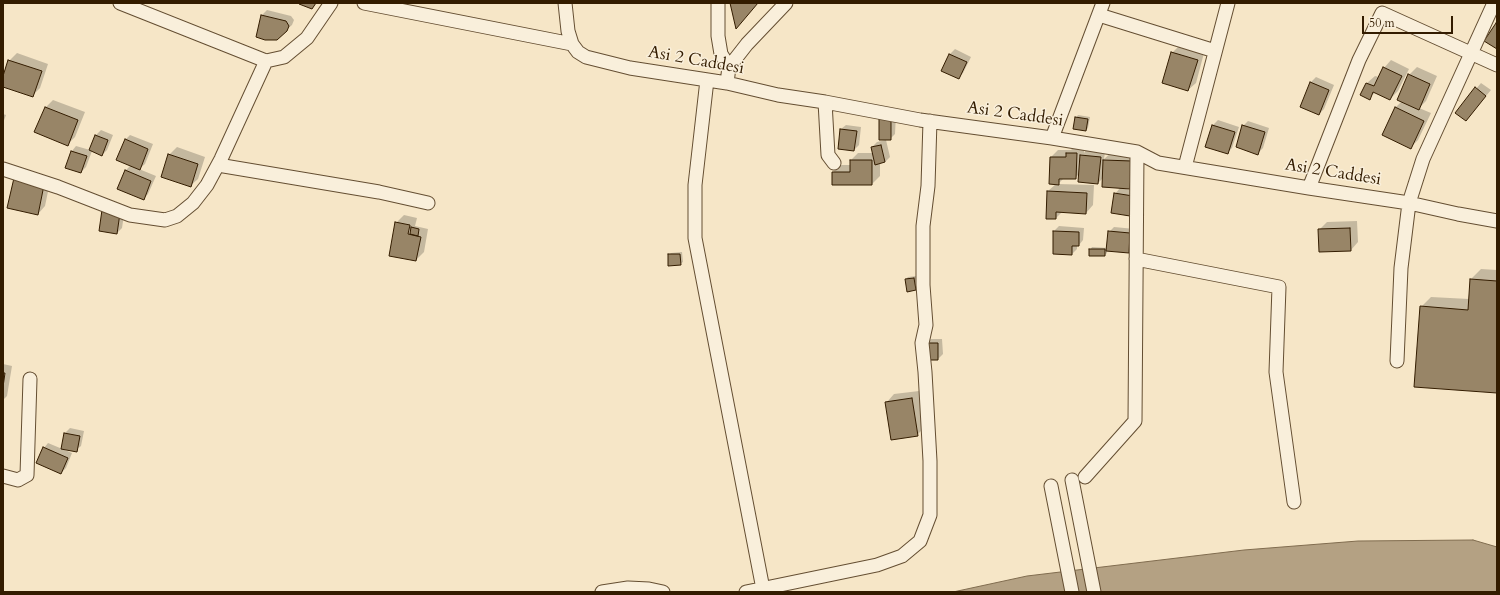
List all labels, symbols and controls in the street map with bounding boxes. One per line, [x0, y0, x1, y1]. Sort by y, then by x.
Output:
scale bar [1364, 8, 1455, 34]
text: 50 m [1369, 15, 1395, 31]
street label: Asi 2 Caddesi [646, 43, 746, 79]
street label: Asi 2 Caddesi [966, 98, 1064, 132]
street label: Asi 2 Caddesi [1283, 155, 1383, 191]

